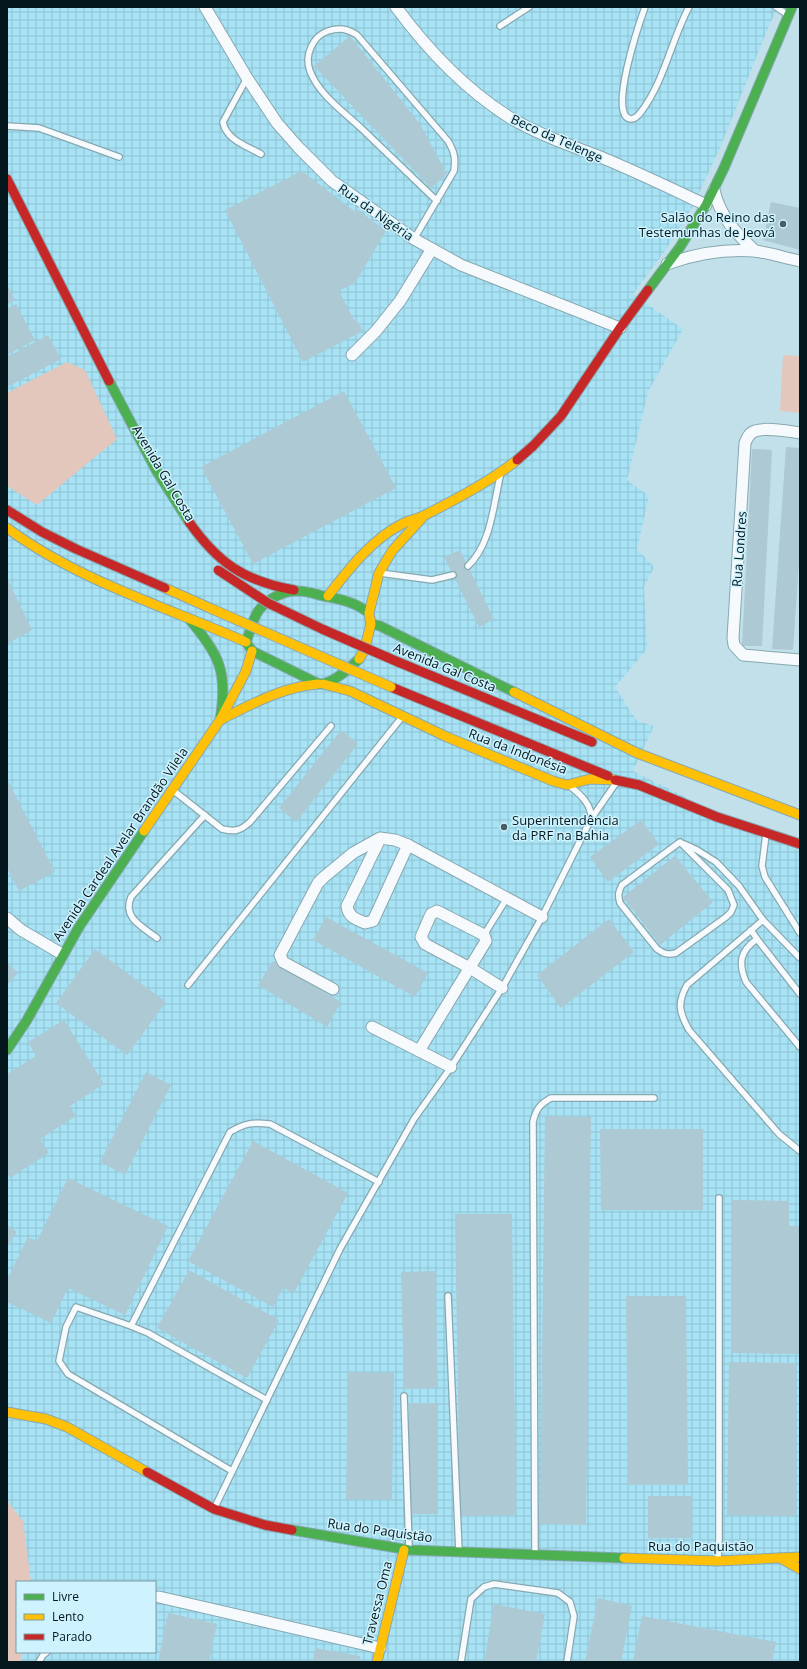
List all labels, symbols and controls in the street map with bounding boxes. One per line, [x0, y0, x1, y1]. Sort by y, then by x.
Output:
street label: Beco da Telenge [508, 110, 606, 166]
street label: Rua da Nigéria [335, 179, 417, 245]
place label: Salão do Reino das Testemunhas de Jeová [639, 208, 775, 241]
marker: Salão do Reino das Testemunhas de Jeová [778, 219, 788, 229]
street label: Avenida Gal Costa [128, 422, 200, 524]
street label: Rua Londres [727, 510, 751, 588]
street label: Avenida Gal Costa [391, 638, 499, 696]
street label: Rua da Indonésia [466, 724, 570, 778]
street label: Avenida Cardeal Avelar Brandão Vilela [48, 744, 192, 944]
place label: Superintendência da PRF na Bahia [512, 811, 619, 844]
marker: Superintendência da PRF na Bahia [499, 822, 509, 832]
street label: Rua do Paquistão [326, 1514, 434, 1546]
street label: Rua do Paquistão [648, 1537, 754, 1555]
street label: Travessa Oma [358, 1559, 396, 1647]
legend [16, 1581, 156, 1653]
text: Livre [52, 1588, 79, 1605]
text: Lento [52, 1608, 84, 1625]
text: Parado [52, 1628, 92, 1645]

